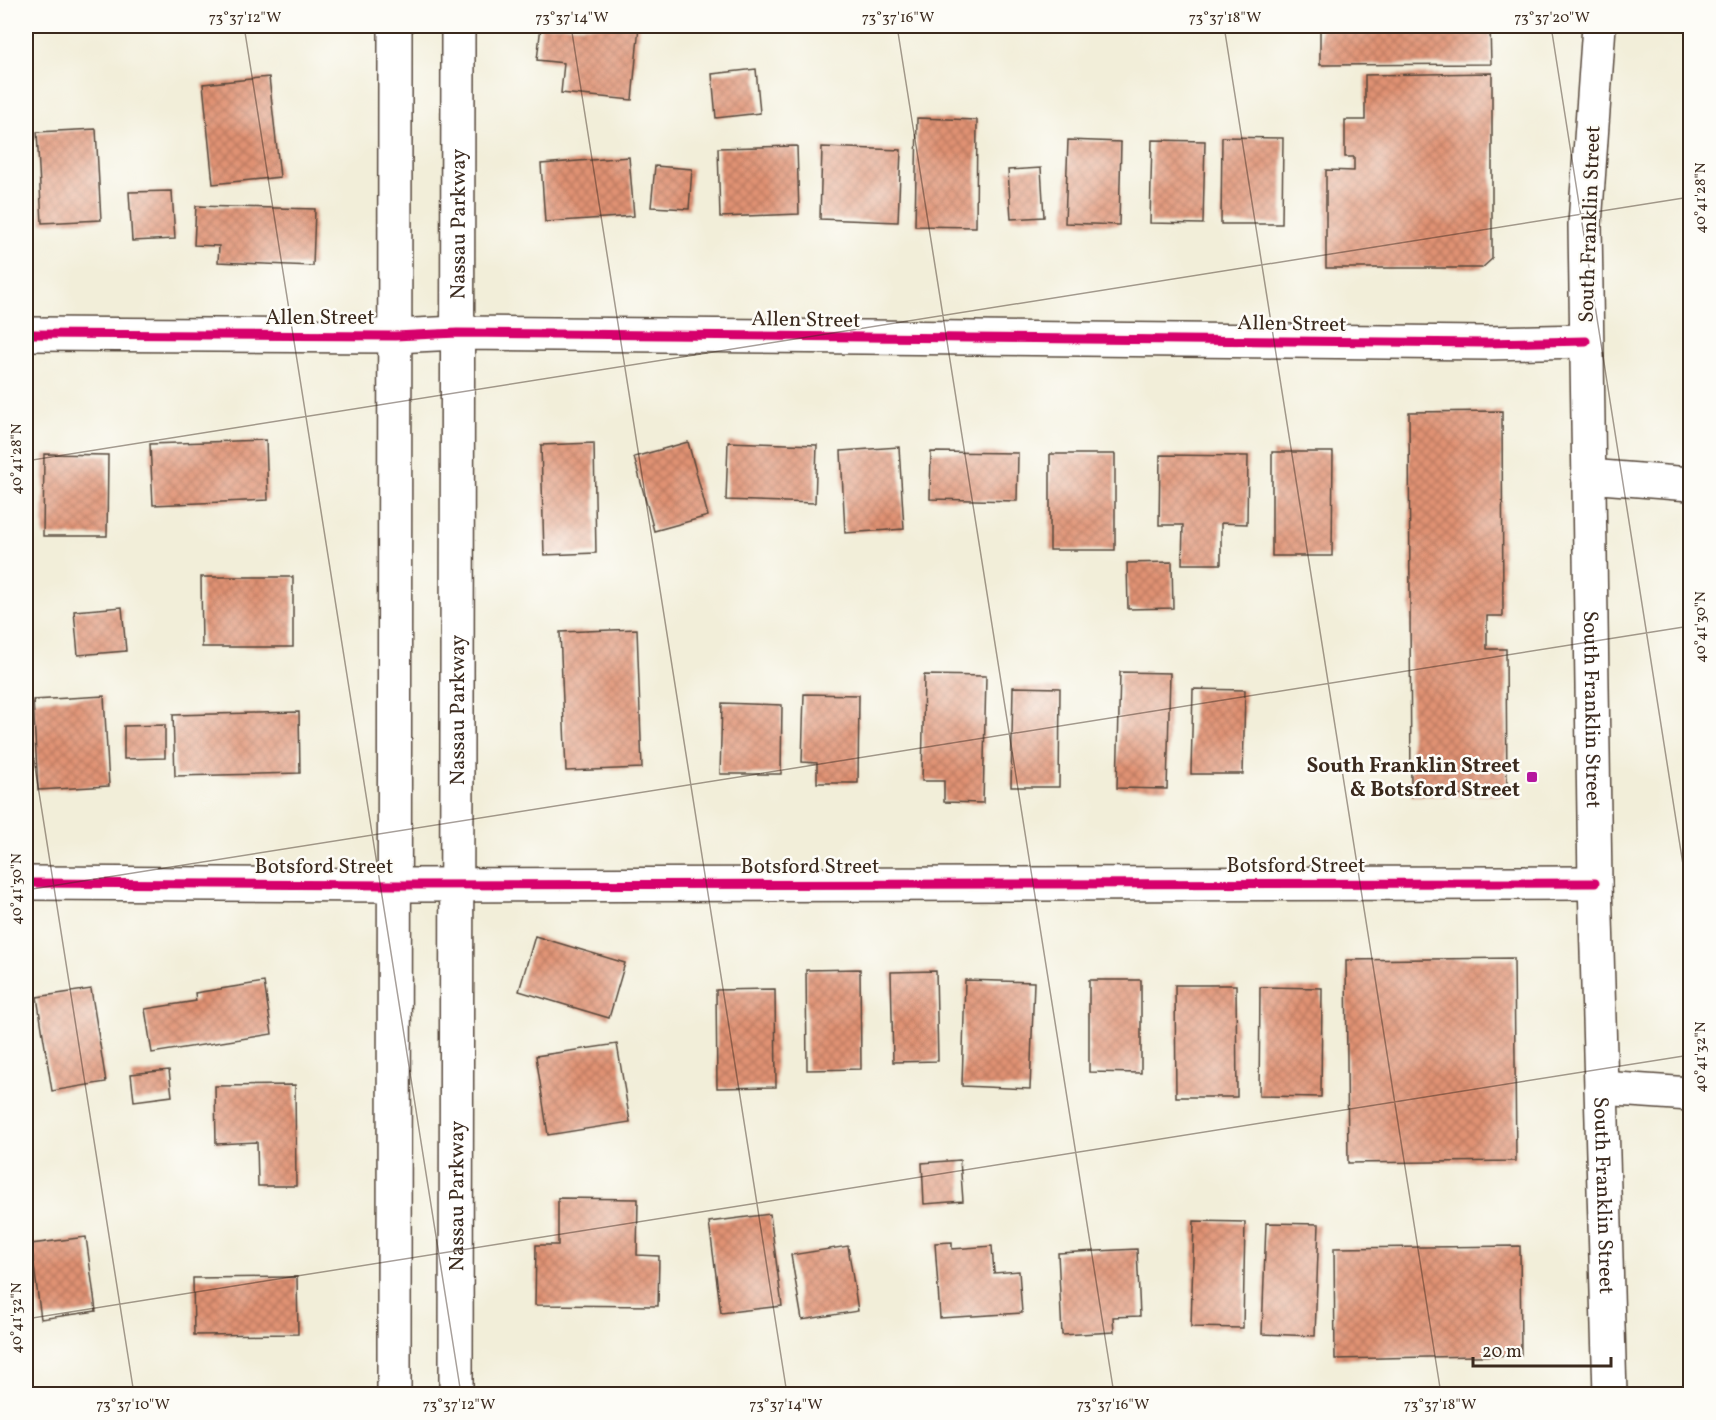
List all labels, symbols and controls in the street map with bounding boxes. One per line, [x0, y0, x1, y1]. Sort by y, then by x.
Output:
text: 73°37'12"W [209, 8, 281, 29]
text: 73°37'14"W [535, 8, 609, 29]
text: 73°37'16"W [862, 8, 934, 29]
text: 73°37'18"W [1189, 8, 1261, 29]
text: 73°37'20"W [1514, 8, 1590, 29]
street label: South Franklin Street [1573, 125, 1608, 323]
street label: Nassau Parkway [445, 148, 474, 300]
text: 40°41'28"N [1691, 162, 1712, 234]
street label: Allen Street [265, 304, 375, 333]
street label: Allen Street [751, 305, 861, 336]
street label: Allen Street [1237, 309, 1347, 340]
text: 40°41'28"N [7, 423, 28, 495]
text: 40°41'30"N [1691, 591, 1712, 663]
street label: South Franklin Street [1575, 610, 1607, 809]
street label: Nassau Parkway [444, 634, 473, 786]
place label: South Franklin Street & Botsford Street [1307, 752, 1520, 805]
marker: South Franklin Street & Botsford Street [1525, 770, 1539, 784]
street label: Botsford Street [1227, 852, 1365, 881]
text: 40°41'30"N [7, 853, 28, 925]
street label: Botsford Street [255, 853, 393, 882]
street label: Botsford Street [741, 853, 879, 882]
text: 40°41'32"N [1691, 1021, 1712, 1093]
street label: South Franklin Street [1585, 1096, 1620, 1295]
street label: Nassau Parkway [443, 1120, 472, 1272]
text: 40°41'32"N [7, 1282, 28, 1354]
scale bar [1473, 1330, 1611, 1368]
text: 20 m [1482, 1340, 1522, 1365]
text: 73°37'10"W [96, 1395, 170, 1416]
text: 73°37'12"W [423, 1395, 495, 1416]
text: 73°37'14"W [749, 1395, 823, 1416]
text: 73°37'16"W [1077, 1395, 1149, 1416]
text: 73°37'18"W [1404, 1395, 1476, 1416]

